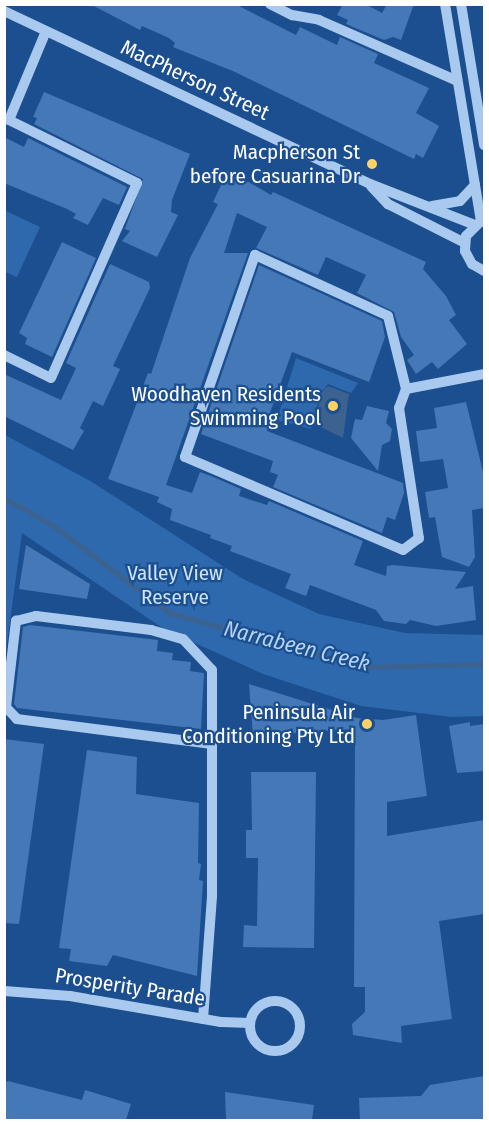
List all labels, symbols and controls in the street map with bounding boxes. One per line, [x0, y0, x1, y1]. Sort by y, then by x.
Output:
street label: MacPherson Street [117, 35, 273, 125]
place label: Macpherson St before Casuarina Dr [190, 139, 360, 189]
marker: Macpherson St before Casuarina Dr [365, 157, 379, 171]
place label: Woodhaven Residents Swimming Pool [131, 381, 321, 431]
marker: Woodhaven Residents Swimming Pool [326, 399, 340, 413]
park label: Valley View Reserve [127, 560, 223, 610]
water label: Narrabeen Creek [221, 615, 373, 677]
place label: Peninsula Air Conditioning Pty Ltd [182, 699, 355, 749]
marker: Peninsula Air Conditioning Pty Ltd [360, 717, 374, 731]
street label: Prosperity Parade [53, 963, 207, 1011]

